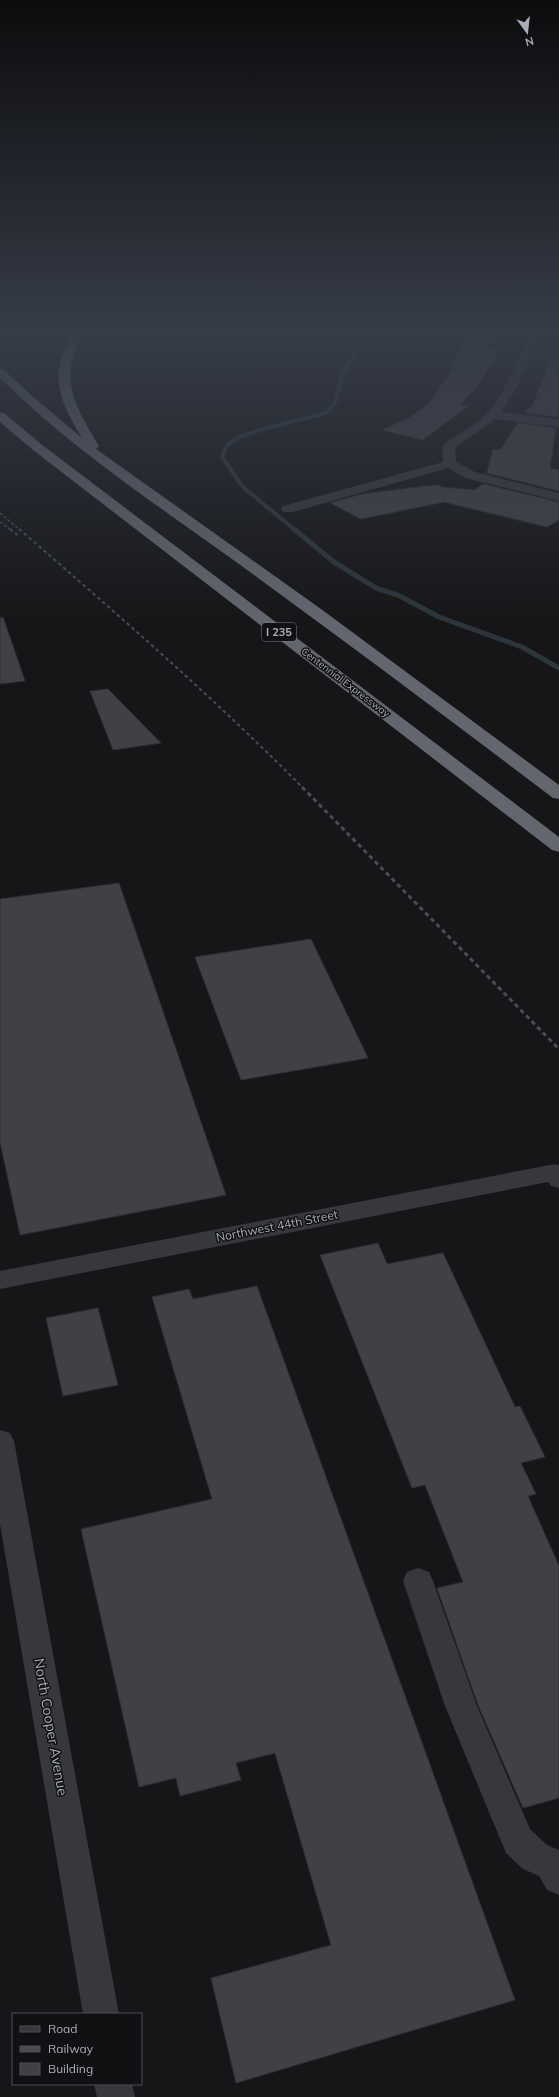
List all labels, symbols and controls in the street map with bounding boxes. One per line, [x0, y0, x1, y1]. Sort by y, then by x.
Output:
north arrow [507, 12, 547, 52]
text: N [524, 34, 535, 49]
road number: I 235 [262, 623, 296, 641]
street label: Centennial Expressway [299, 645, 393, 720]
street label: Northwest 44th Street [215, 1206, 339, 1245]
street label: North Cooper Avenue [30, 1657, 72, 1797]
legend [12, 2013, 142, 2085]
text: Road [48, 2021, 77, 2036]
text: Railway [48, 2041, 94, 2056]
text: Building [48, 2061, 93, 2076]

